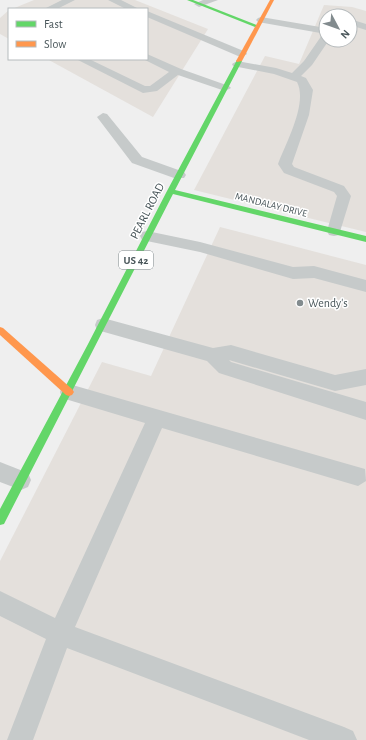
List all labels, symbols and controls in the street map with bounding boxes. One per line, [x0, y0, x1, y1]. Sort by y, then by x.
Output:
legend [8, 8, 148, 60]
north arrow [318, 8, 358, 48]
text: Fast [44, 18, 63, 30]
text: N [339, 28, 352, 41]
text: Slow [44, 38, 66, 50]
street label: PEARL ROAD [128, 181, 166, 241]
street label: MANDALAY DRIVE [234, 191, 308, 219]
road number: US 42 [119, 251, 153, 269]
place label: Wendy's [308, 297, 348, 310]
marker: Wendy's [295, 298, 305, 308]

